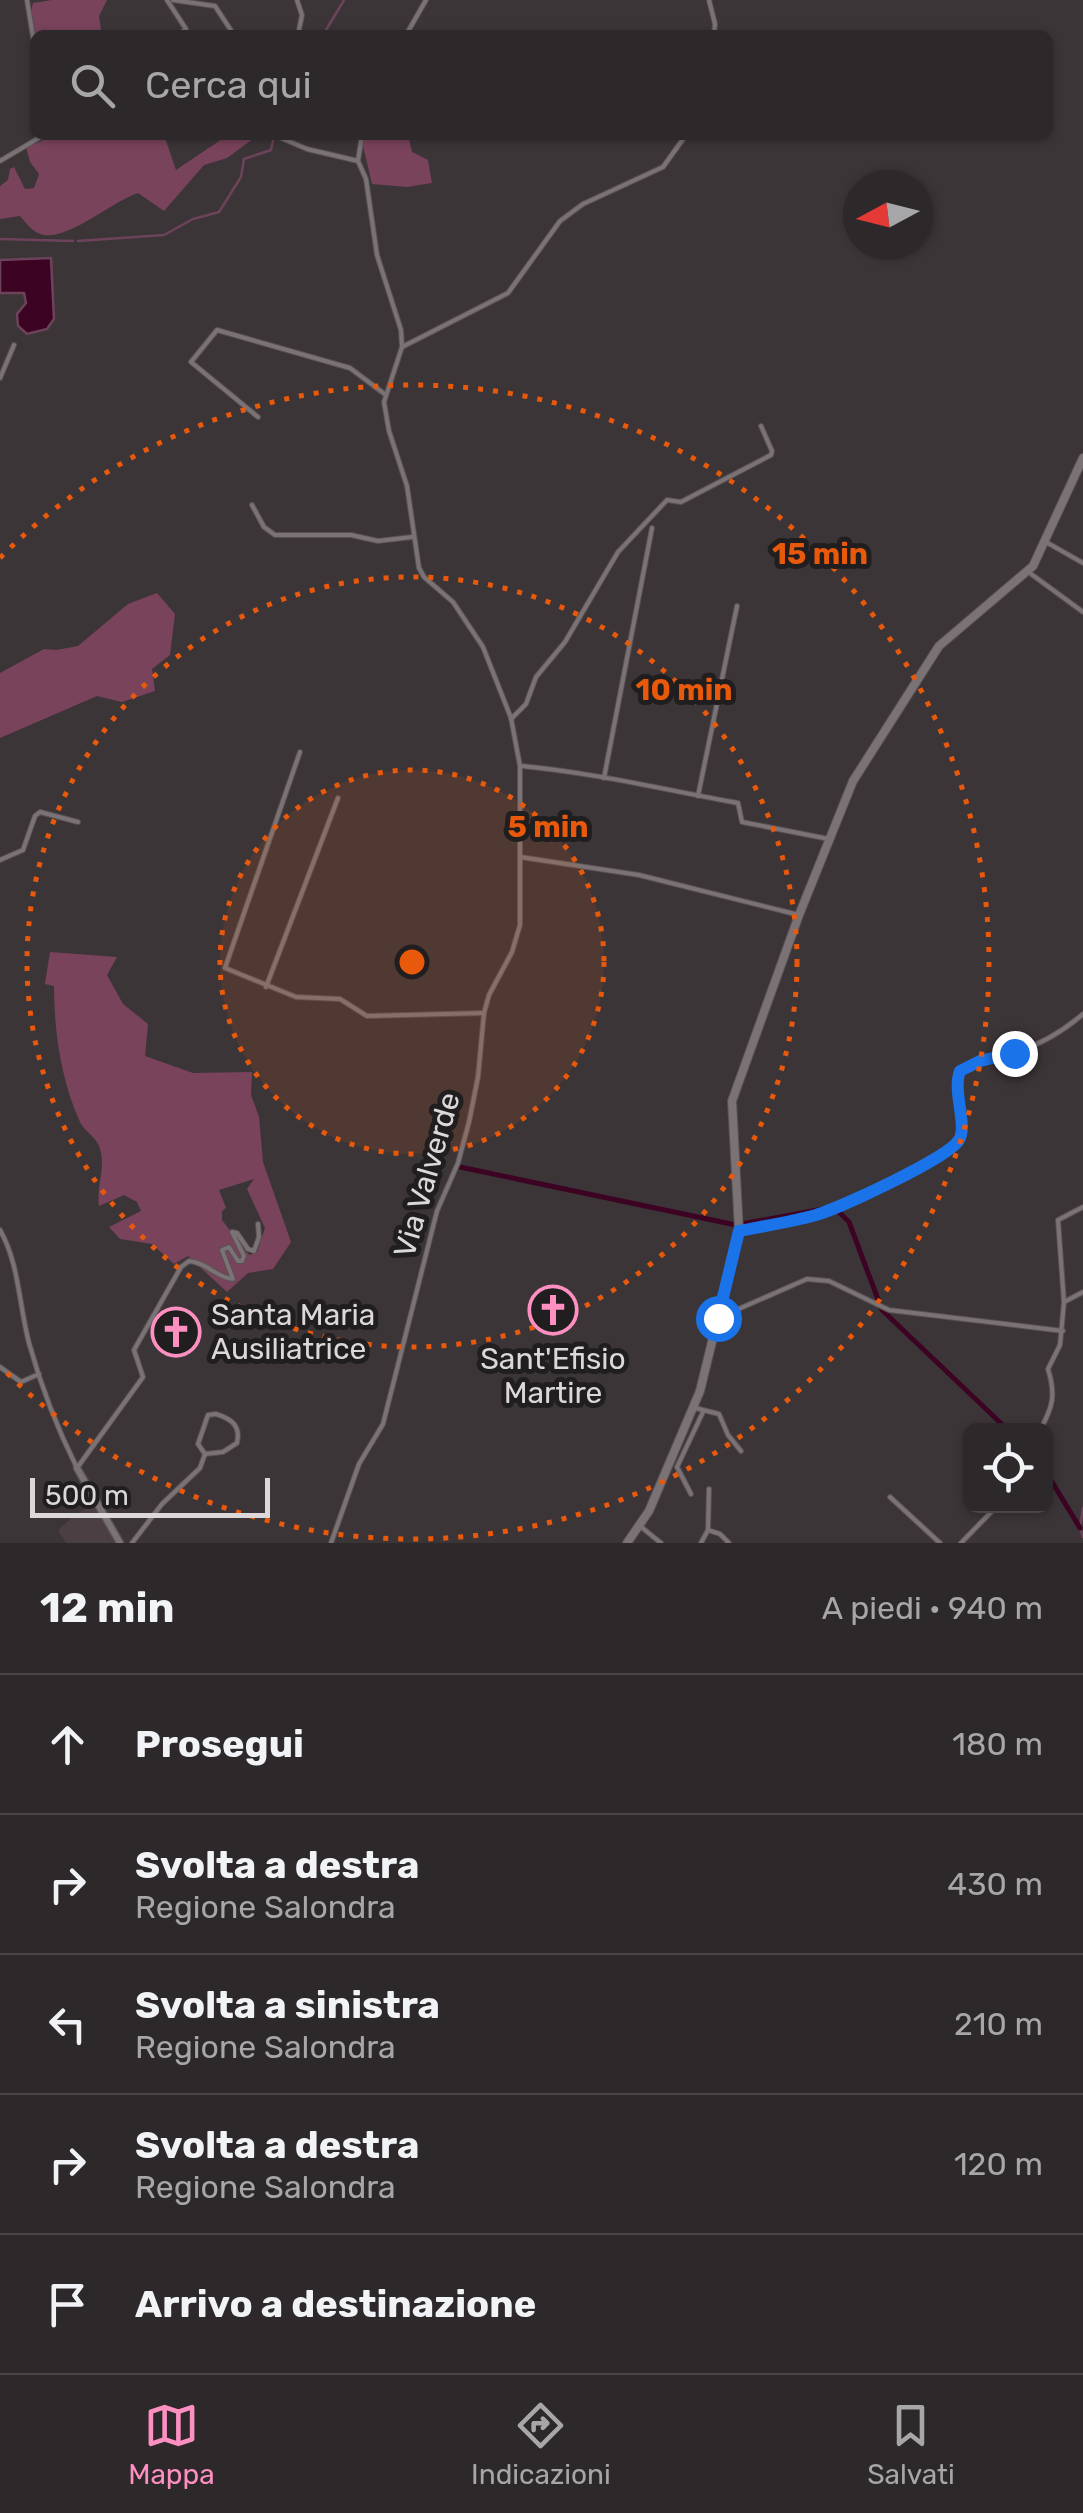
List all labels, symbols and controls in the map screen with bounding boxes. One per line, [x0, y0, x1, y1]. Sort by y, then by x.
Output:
search box [30, 30, 1053, 140]
icon: search [65, 58, 120, 113]
text: Cerca qui [145, 62, 312, 108]
north arrow [843, 170, 933, 260]
text: 15 min [772, 536, 868, 572]
text: 10 min [635, 672, 733, 708]
text: 5 min [507, 809, 589, 845]
centre of rings [394, 944, 430, 980]
route end [992, 1031, 1038, 1077]
street label: Via Valverde [386, 1088, 468, 1262]
church icon: Sant'Efisio Martire [527, 1284, 579, 1336]
route start [696, 1296, 742, 1342]
place label: Santa Maria Ausiliatrice [211, 1297, 375, 1367]
church icon: Santa Maria Ausiliatrice [150, 1306, 202, 1358]
place label: Sant'Efisio Martire [480, 1341, 626, 1411]
map controls [963, 1423, 1053, 1513]
button: locate [963, 1423, 1053, 1513]
scale bar [30, 1473, 270, 1518]
text: 500 m [45, 1479, 129, 1512]
text: 12 min [40, 1583, 175, 1633]
text: A piedi · 940 m [822, 1589, 1043, 1627]
icon: ahead [40, 1717, 95, 1772]
text: Prosegui [135, 1721, 304, 1767]
text: 180 m [952, 1725, 1043, 1763]
text: Svolta a destra [135, 1842, 419, 1888]
icon: right [40, 1857, 95, 1912]
text: 430 m [947, 1865, 1043, 1903]
text: Regione Salondra [135, 1888, 396, 1926]
text: Svolta a sinistra [135, 1982, 440, 2028]
icon: left [40, 1997, 95, 2052]
text: 210 m [954, 2005, 1043, 2043]
text: Regione Salondra [135, 2028, 396, 2066]
text: Svolta a destra [135, 2122, 419, 2168]
icon: right [40, 2137, 95, 2192]
text: 120 m [954, 2145, 1043, 2183]
text: Regione Salondra [135, 2168, 396, 2206]
icon: arrive [40, 2277, 95, 2332]
text: Arrivo a destinazione [135, 2281, 536, 2327]
tab: Mappa [128, 2398, 215, 2491]
tab: Indicazioni [471, 2398, 611, 2491]
tab: Salvati [867, 2398, 955, 2491]

